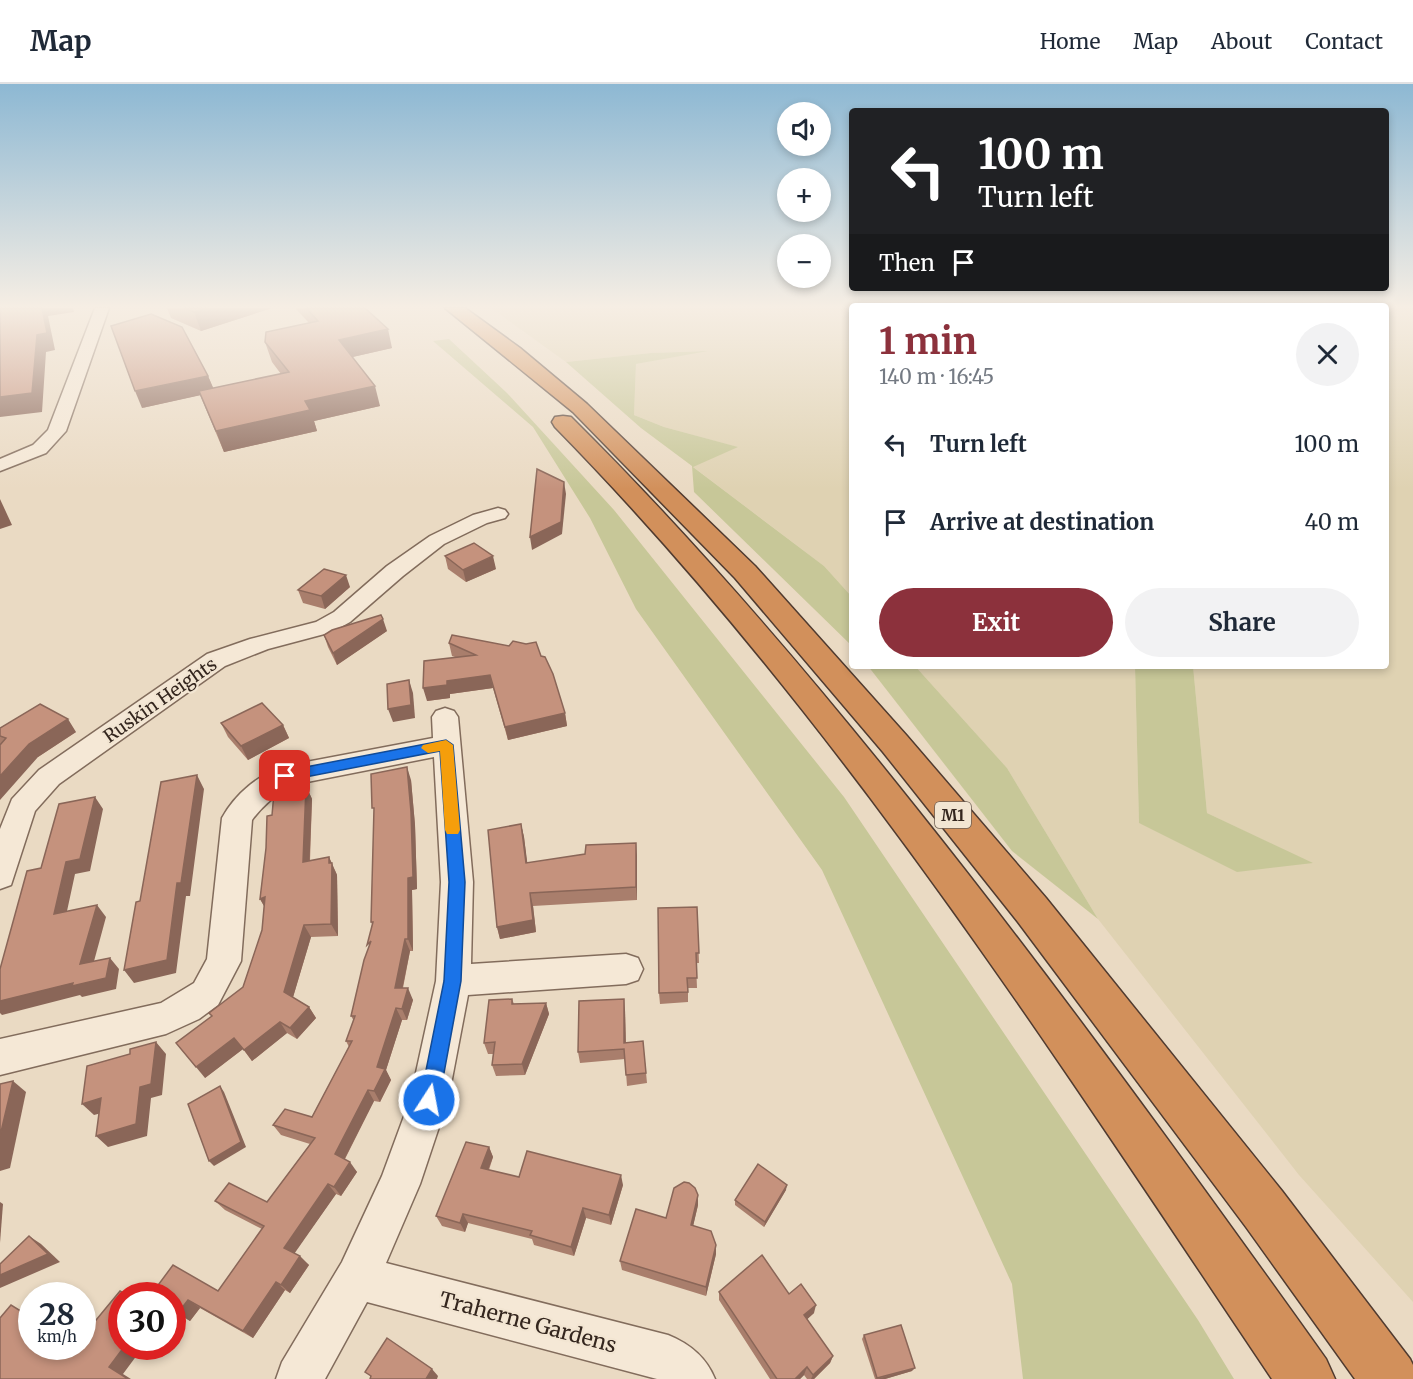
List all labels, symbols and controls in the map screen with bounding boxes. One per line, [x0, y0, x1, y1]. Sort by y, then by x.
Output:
text: Map [30, 23, 92, 59]
text: Home [1040, 28, 1100, 55]
text: Map [1133, 28, 1178, 55]
text: About [1211, 28, 1272, 55]
text: Contact [1305, 28, 1383, 55]
map controls [777, 102, 831, 288]
button: sound [777, 102, 831, 156]
text: 100 m [978, 128, 1104, 180]
icon: left [879, 132, 957, 210]
button: + [777, 168, 831, 222]
text: Turn left [978, 180, 1093, 214]
button: − [777, 234, 831, 288]
icon: arrive [947, 246, 980, 279]
text: Then [879, 249, 935, 277]
text: 1 min [879, 319, 977, 364]
button: close [1296, 323, 1359, 386]
text: 140 m · 16:45 [879, 364, 994, 389]
icon: left [879, 428, 912, 461]
text: Turn left [930, 430, 1027, 458]
text: 100 m [1294, 430, 1359, 458]
icon: arrive [879, 506, 912, 539]
text: Arrive at destination [930, 508, 1154, 536]
text: 40 m [1304, 508, 1359, 536]
button: Exit [879, 588, 1113, 657]
button: Share [1125, 588, 1359, 657]
street label: Ruskin Heights [99, 652, 221, 748]
pin [259, 750, 310, 801]
icon: arrive [268, 759, 301, 792]
road number: M1 [935, 802, 971, 828]
position arrow [397, 1068, 461, 1132]
speed limit sign: 30 [108, 1282, 186, 1360]
street label: Traherne Gardens [436, 1285, 620, 1359]
text: 28 [39, 1295, 75, 1333]
text: km/h [37, 1327, 77, 1346]

